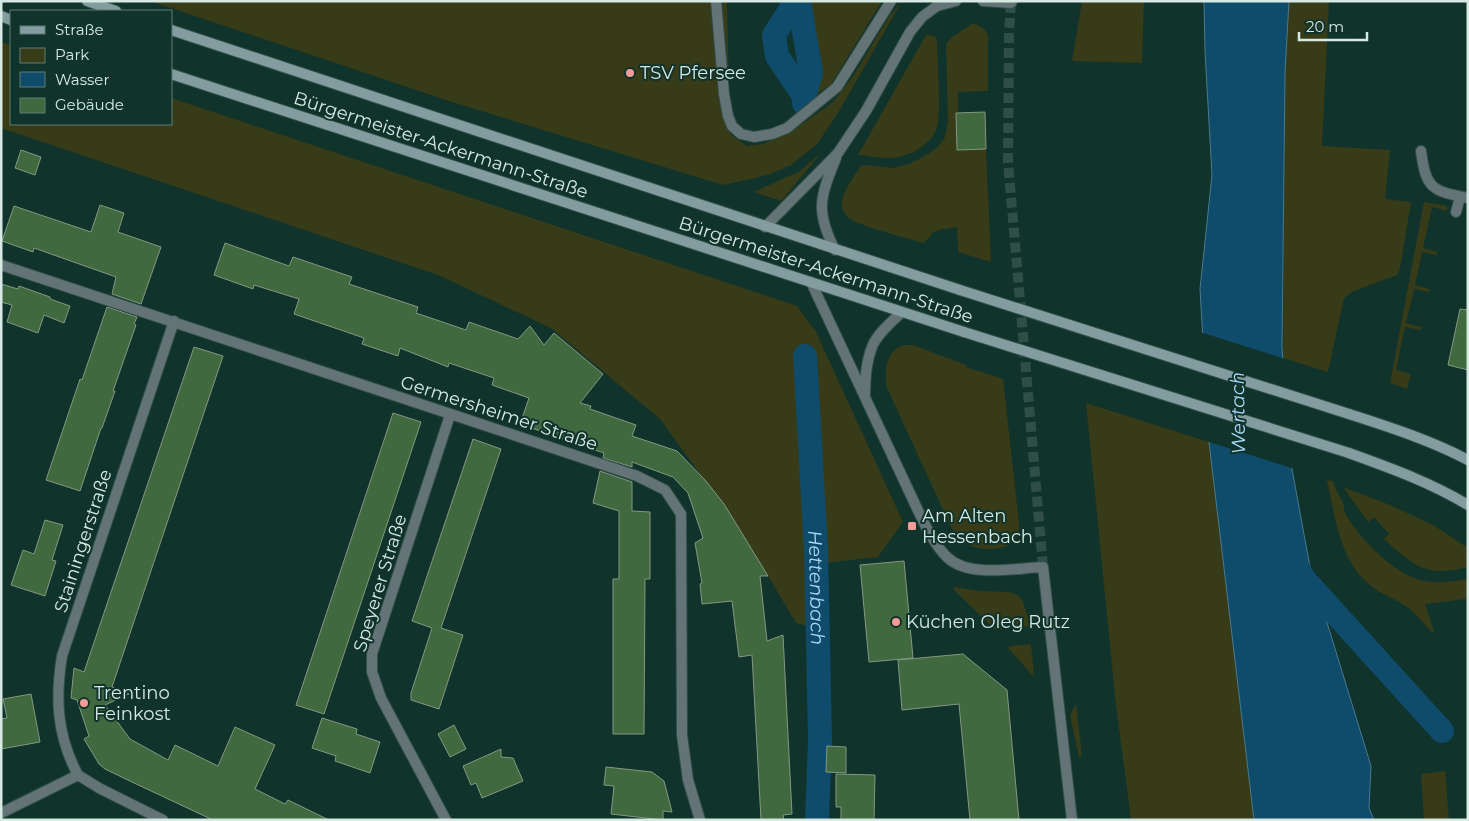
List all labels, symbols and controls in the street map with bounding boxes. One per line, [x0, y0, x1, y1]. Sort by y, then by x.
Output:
legend [10, 10, 172, 125]
scale bar [1299, 10, 1366, 42]
text: 20 m [1306, 17, 1344, 36]
text: Straße [55, 20, 104, 39]
text: Park [55, 45, 89, 64]
place label: TSV Pfersee [640, 62, 746, 84]
marker: TSV Pfersee [624, 67, 636, 79]
text: Wasser [55, 70, 109, 89]
street label: Bürgermeister-Ackermann-Straße [291, 87, 591, 203]
text: Gebäude [55, 95, 124, 114]
street label: Bürgermeister-Ackermann-Straße [676, 212, 976, 328]
street label: Germersheimer Straße [398, 371, 600, 455]
water label: Wertach [1226, 371, 1250, 455]
street label: Stainingerstraße [49, 467, 117, 615]
place label: Am Alten Hessenbach [922, 505, 1033, 548]
street label: Speyerer Straße [349, 511, 411, 654]
marker: Am Alten Hessenbach [906, 520, 918, 532]
water label: Hettenbach [803, 529, 830, 646]
place label: Küchen Oleg Rutz [906, 611, 1070, 633]
marker: Küchen Oleg Rutz [890, 616, 902, 628]
place label: Trentino Feinkost [94, 682, 171, 725]
marker: Trentino Feinkost [78, 697, 90, 709]

